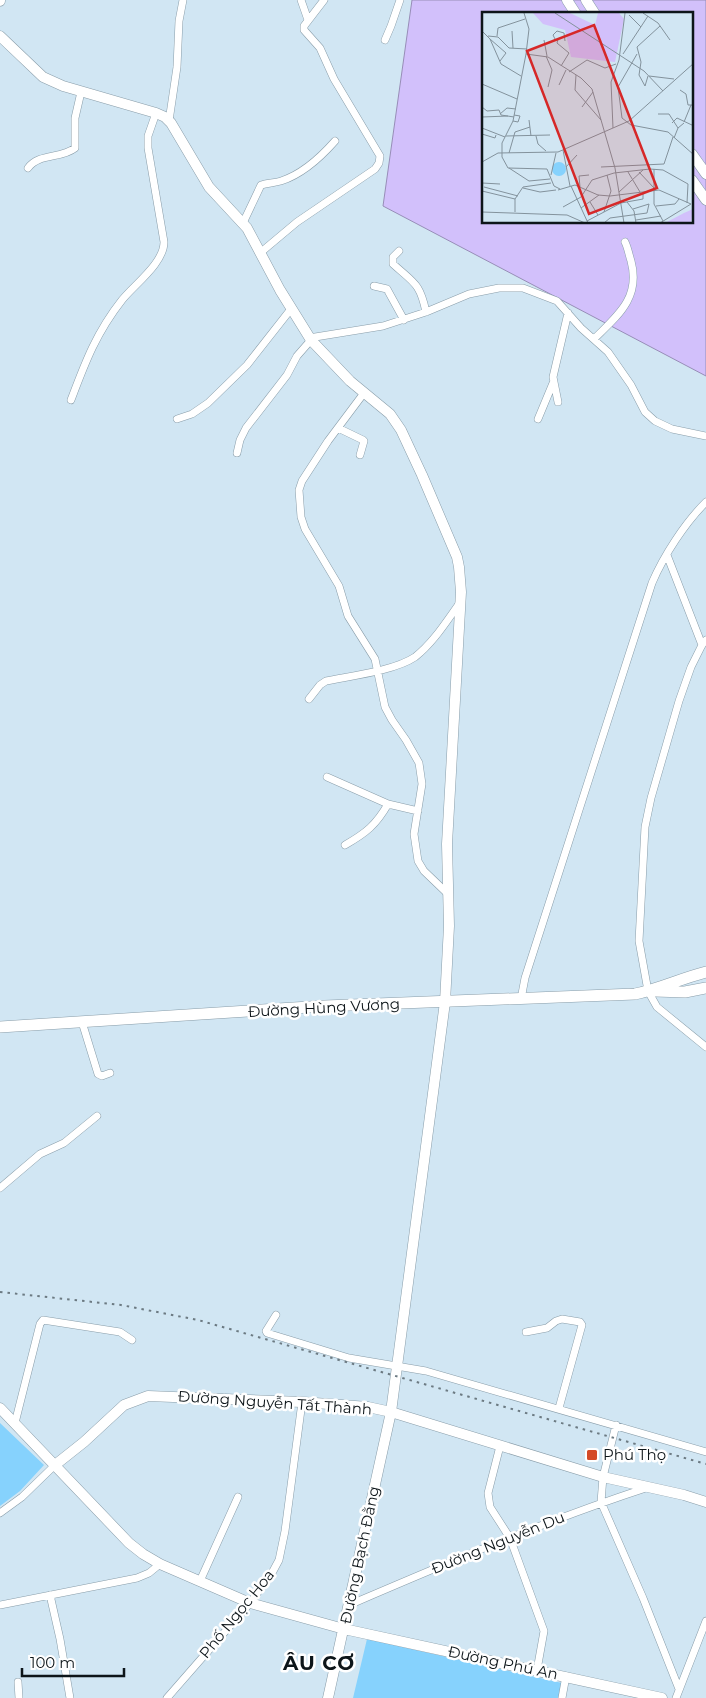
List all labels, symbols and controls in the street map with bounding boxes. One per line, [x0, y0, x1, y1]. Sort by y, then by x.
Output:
inset map [482, 12, 694, 224]
street label: Đường Hùng Vương [247, 994, 401, 1021]
street label: Đường Nguyễn Tất Thành [177, 1386, 373, 1419]
place label: Phú Thọ [603, 1445, 666, 1464]
marker: Phú Thọ [585, 1448, 599, 1462]
street label: Đường Bạch Đằng [336, 1484, 383, 1626]
street label: Đường Nguyễn Du [428, 1507, 567, 1578]
street label: Phố Ngọc Hoa [195, 1565, 278, 1662]
street label: Đường Phú An [446, 1642, 560, 1683]
scale bar [22, 1646, 125, 1678]
district label: ÂU CƠ [282, 1651, 355, 1675]
text: 100 m [30, 1653, 75, 1672]

